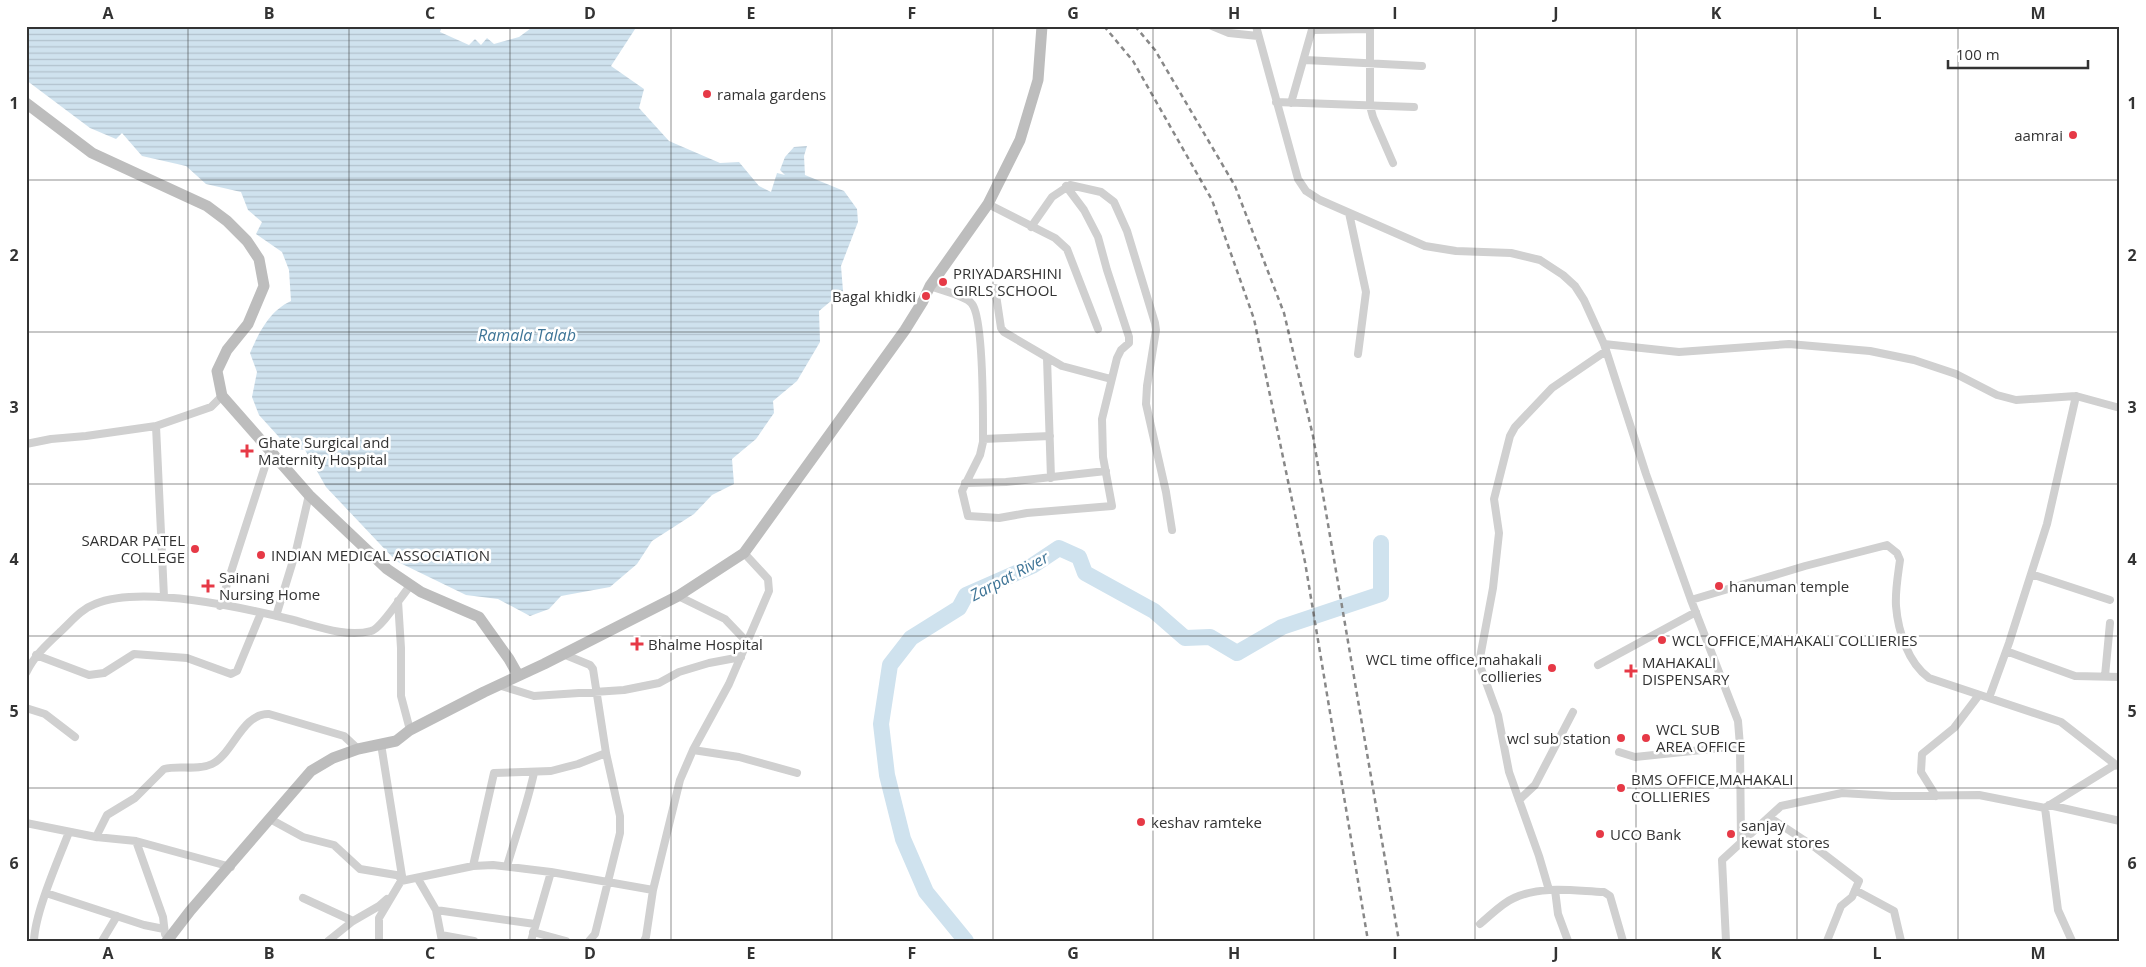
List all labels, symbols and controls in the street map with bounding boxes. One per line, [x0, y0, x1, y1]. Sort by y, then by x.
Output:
text: A [102, 2, 114, 24]
text: B [264, 2, 274, 24]
text: C [425, 2, 435, 24]
text: D [584, 2, 596, 24]
text: E [747, 2, 756, 24]
text: F [908, 2, 916, 24]
text: G [1067, 2, 1079, 24]
text: H [1228, 2, 1240, 24]
text: I [1392, 2, 1398, 24]
text: J [1551, 2, 1559, 24]
text: K [1711, 2, 1722, 24]
text: L [1872, 2, 1882, 24]
text: M [2030, 2, 2046, 24]
scale bar [1948, 38, 2088, 70]
text: 100 m [1956, 44, 2000, 64]
place label: ramala gardens [717, 84, 826, 104]
marker: ramala gardens [701, 88, 713, 100]
text: 1 [9, 92, 19, 114]
text: 1 [2127, 92, 2137, 114]
place label: aamrai [2014, 125, 2063, 145]
marker: aamrai [2067, 129, 2079, 141]
text: 2 [9, 244, 19, 266]
text: 2 [2127, 244, 2137, 266]
place label: PRIYADARSHINI GIRLS SCHOOL [953, 263, 1062, 300]
marker: PRIYADARSHINI GIRLS SCHOOL [937, 276, 949, 288]
place label: Bagal khidki [832, 286, 916, 306]
marker: Bagal khidki [920, 290, 932, 302]
water label: Ramala Talab [478, 324, 576, 346]
text: 3 [9, 396, 19, 418]
text: 3 [2127, 396, 2137, 418]
place label: Ghate Surgical and Maternity Hospital [258, 432, 390, 469]
marker: Ghate Surgical and Maternity Hospital [240, 444, 254, 458]
place label: SARDAR PATEL COLLEGE [82, 530, 185, 567]
marker: SARDAR PATEL COLLEGE [189, 543, 201, 555]
place label: INDIAN MEDICAL ASSOCIATION [271, 545, 490, 565]
water label: Zarpat River [965, 546, 1053, 606]
text: 4 [9, 548, 19, 570]
text: 4 [2127, 548, 2137, 570]
marker: INDIAN MEDICAL ASSOCIATION [255, 549, 267, 561]
place label: Sainani Nursing Home [219, 567, 320, 604]
place label: hanuman temple [1729, 576, 1849, 596]
marker: Sainani Nursing Home [201, 579, 215, 593]
marker: hanuman temple [1713, 580, 1725, 592]
place label: WCL OFFICE,MAHAKALI COLLIERIES [1672, 630, 1917, 650]
place label: Bhalme Hospital [648, 634, 763, 654]
marker: WCL OFFICE,MAHAKALI COLLIERIES [1656, 634, 1668, 646]
marker: Bhalme Hospital [630, 637, 644, 651]
place label: WCL time office,mahakali collieries [1366, 649, 1542, 686]
place label: MAHAKALI DISPENSARY [1642, 652, 1730, 689]
marker: WCL time office,mahakali collieries [1546, 662, 1558, 674]
marker: MAHAKALI DISPENSARY [1624, 664, 1638, 678]
text: 5 [9, 700, 19, 722]
text: 5 [2127, 700, 2137, 722]
place label: WCL SUB AREA OFFICE [1656, 719, 1746, 756]
place label: wcl sub station [1507, 728, 1611, 748]
marker: wcl sub station [1615, 732, 1627, 744]
marker: WCL SUB AREA OFFICE [1640, 732, 1652, 744]
place label: BMS OFFICE,MAHAKALI COLLIERIES [1631, 769, 1794, 806]
marker: BMS OFFICE,MAHAKALI COLLIERIES [1615, 782, 1627, 794]
place label: keshav ramteke [1151, 812, 1262, 832]
place label: sanjay kewat stores [1741, 815, 1830, 852]
marker: keshav ramteke [1135, 816, 1147, 828]
place label: UCO Bank [1610, 824, 1681, 844]
marker: UCO Bank [1594, 828, 1606, 840]
marker: sanjay kewat stores [1725, 828, 1737, 840]
text: 6 [9, 852, 19, 874]
text: 6 [2127, 852, 2137, 874]
text: A [102, 942, 114, 964]
text: B [264, 942, 274, 964]
text: C [425, 942, 435, 964]
text: D [584, 942, 596, 964]
text: E [747, 942, 756, 964]
text: F [908, 942, 916, 964]
text: G [1067, 942, 1079, 964]
text: H [1228, 942, 1240, 964]
text: I [1392, 942, 1398, 964]
text: J [1551, 942, 1559, 964]
text: K [1711, 942, 1722, 964]
text: L [1872, 942, 1882, 964]
text: M [2030, 942, 2046, 964]

